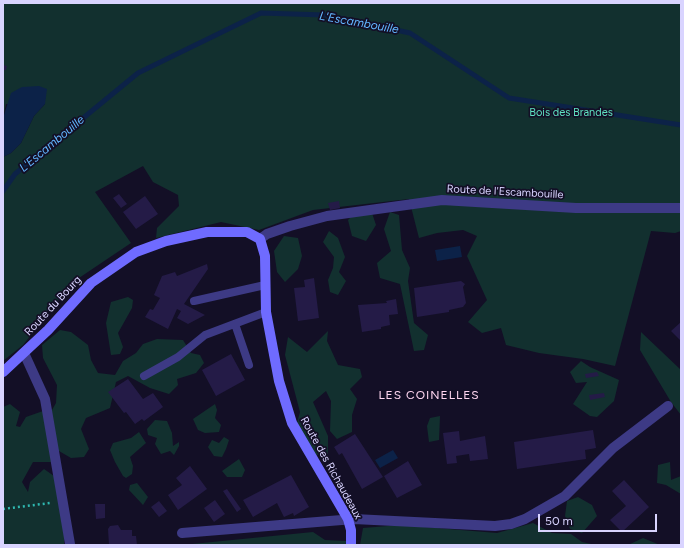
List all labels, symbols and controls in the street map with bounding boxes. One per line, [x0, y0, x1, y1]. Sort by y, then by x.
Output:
water label: L'Escambouille [318, 9, 400, 37]
park label: Bois des Brandes [529, 106, 613, 120]
water label: L'Escambouille [17, 113, 87, 175]
street label: Route de l'Escambouille [446, 182, 564, 202]
street label: Route du Bourg [22, 273, 84, 339]
district label: LES COINELLES [378, 388, 480, 402]
street label: Route des Richaudeaux [297, 414, 365, 522]
scale bar [540, 506, 659, 532]
text: 50 m [545, 514, 573, 528]

